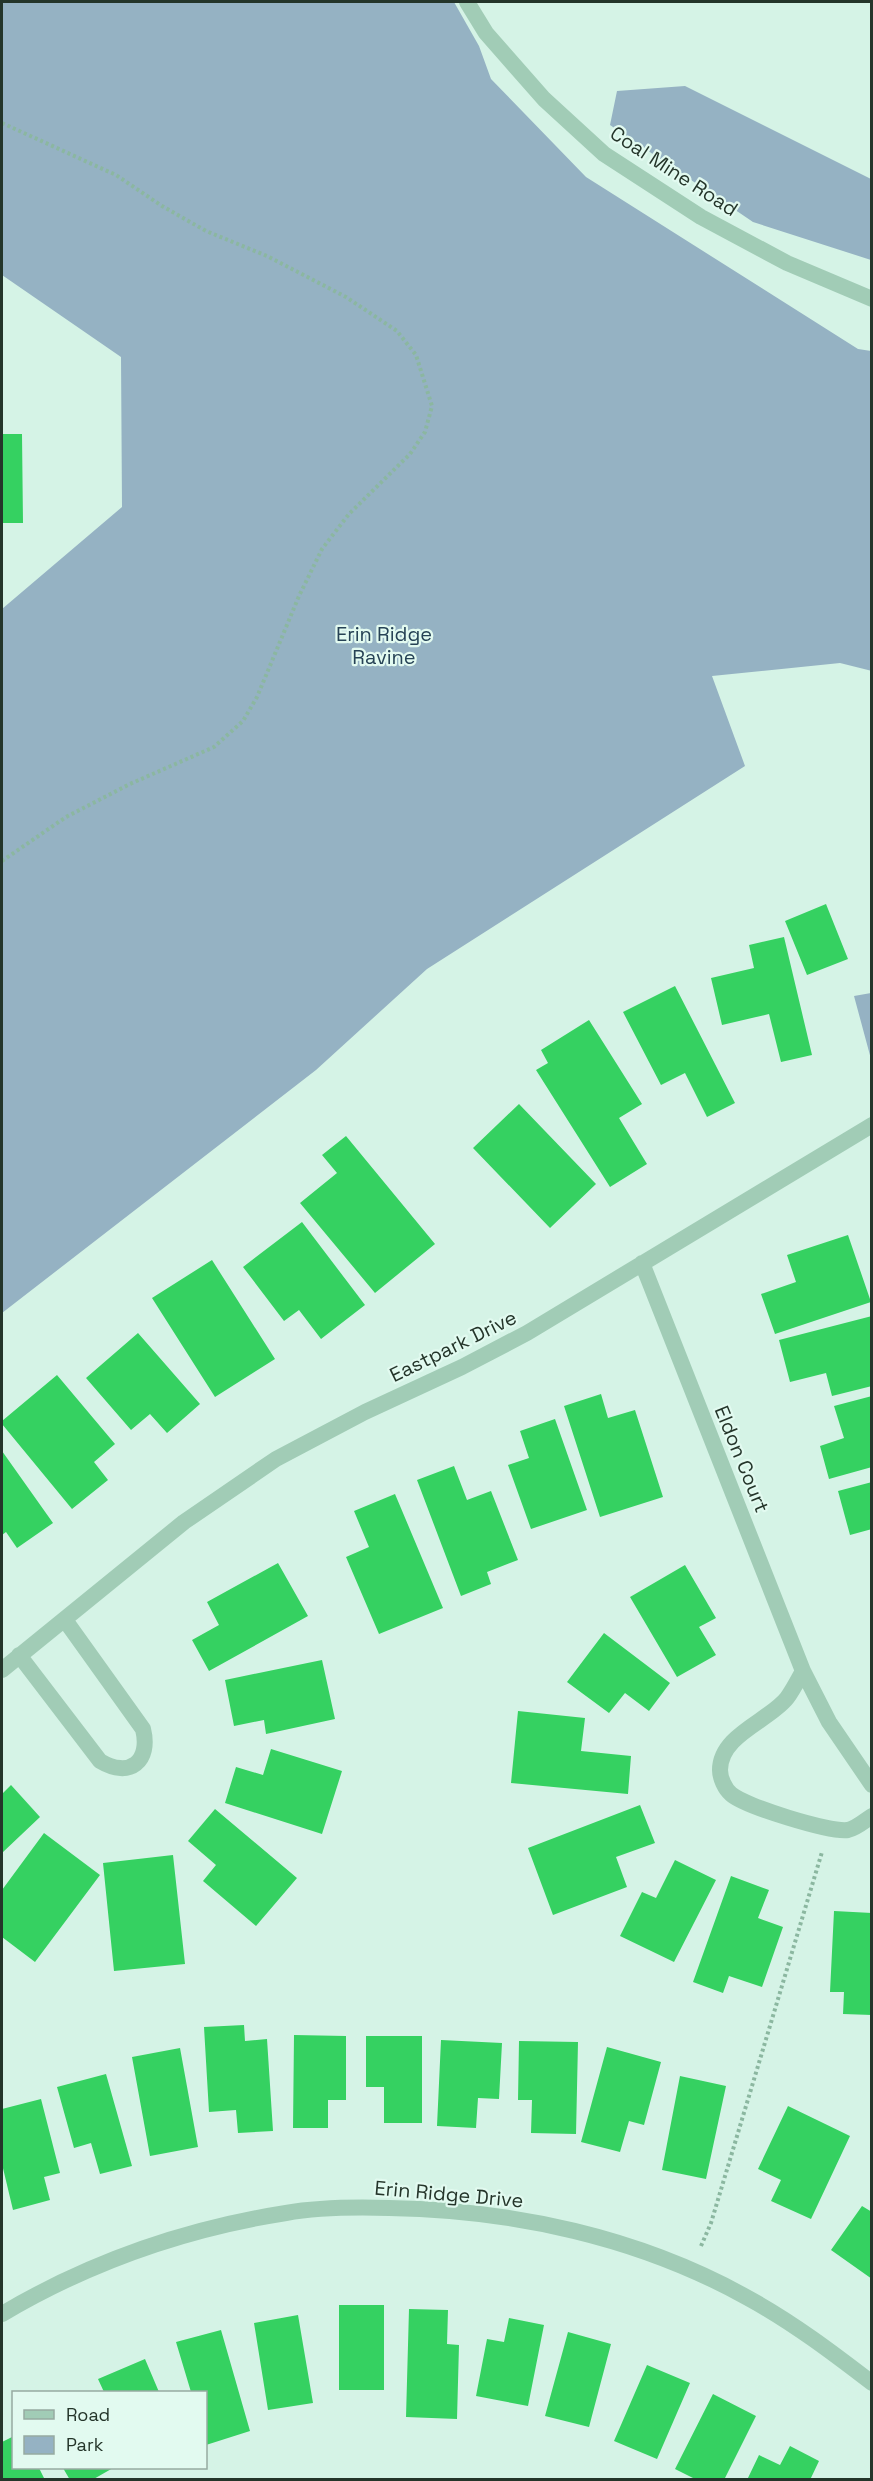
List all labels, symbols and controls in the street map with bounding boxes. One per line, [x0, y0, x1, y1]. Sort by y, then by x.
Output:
street label: Coal Mine Road [605, 120, 743, 222]
park label: Erin Ridge Ravine [336, 621, 432, 670]
street label: Eastpark Drive [385, 1304, 521, 1388]
street label: Eldon Court [709, 1402, 775, 1516]
street label: Erin Ridge Drive [374, 2175, 524, 2213]
legend [12, 2391, 207, 2469]
text: Road [66, 2403, 110, 2426]
text: Park [66, 2433, 104, 2456]

